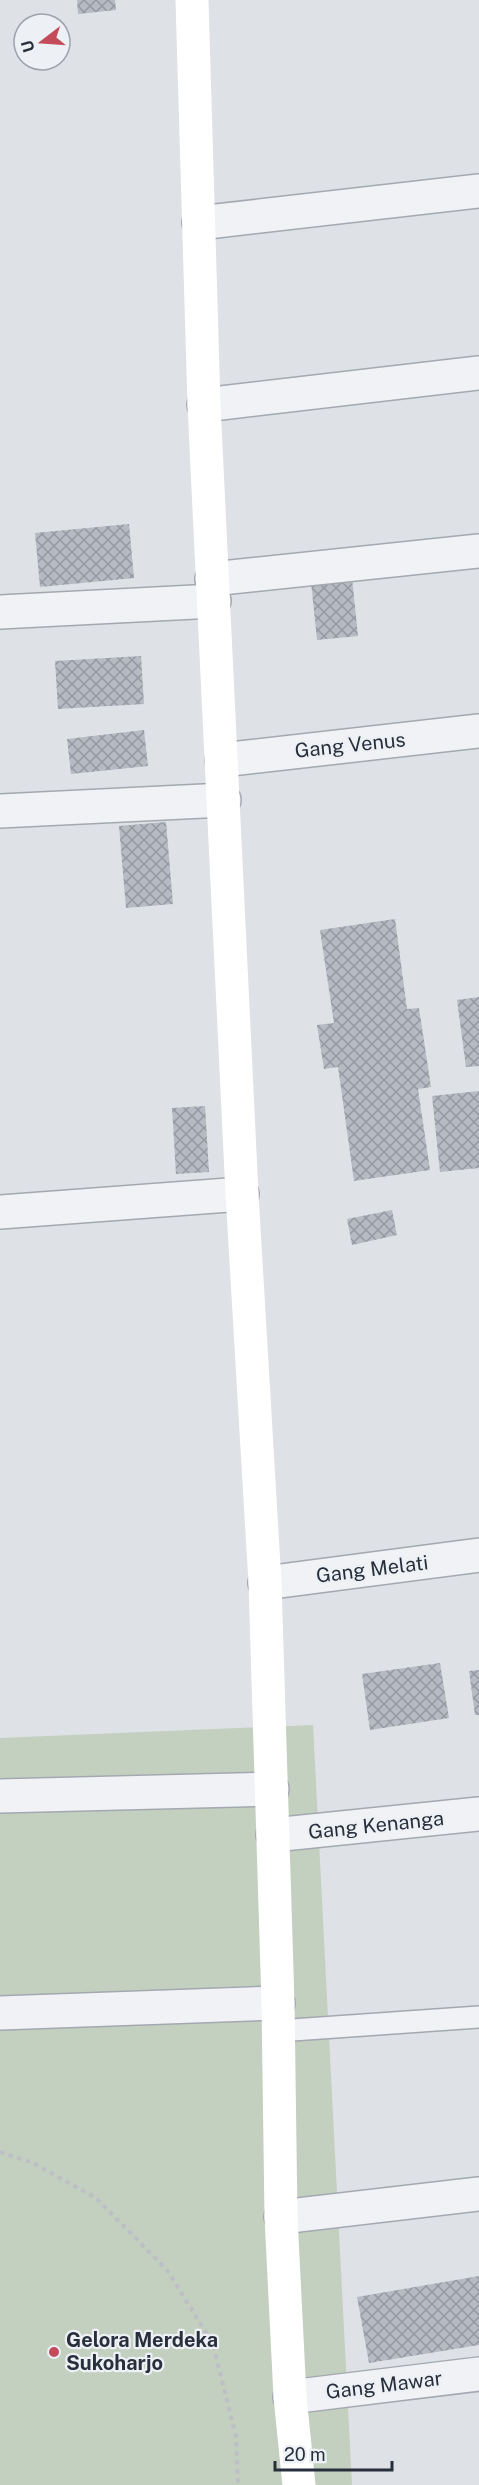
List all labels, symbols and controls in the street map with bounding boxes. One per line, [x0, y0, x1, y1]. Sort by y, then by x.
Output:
north arrow [12, 12, 72, 72]
text: U [17, 38, 39, 55]
street label: Gang Venus [293, 727, 407, 763]
street label: Gang Melati [315, 1550, 429, 1588]
street label: Gang Kenanga [307, 1806, 445, 1844]
place label: Gelora Merdeka Sukoharjo [66, 2328, 218, 2375]
marker: Gelora Merdeka Sukoharjo [47, 2345, 61, 2359]
street label: Gang Mawar [324, 2366, 444, 2404]
scale bar [275, 2434, 392, 2472]
text: 20 m [284, 2444, 326, 2465]

